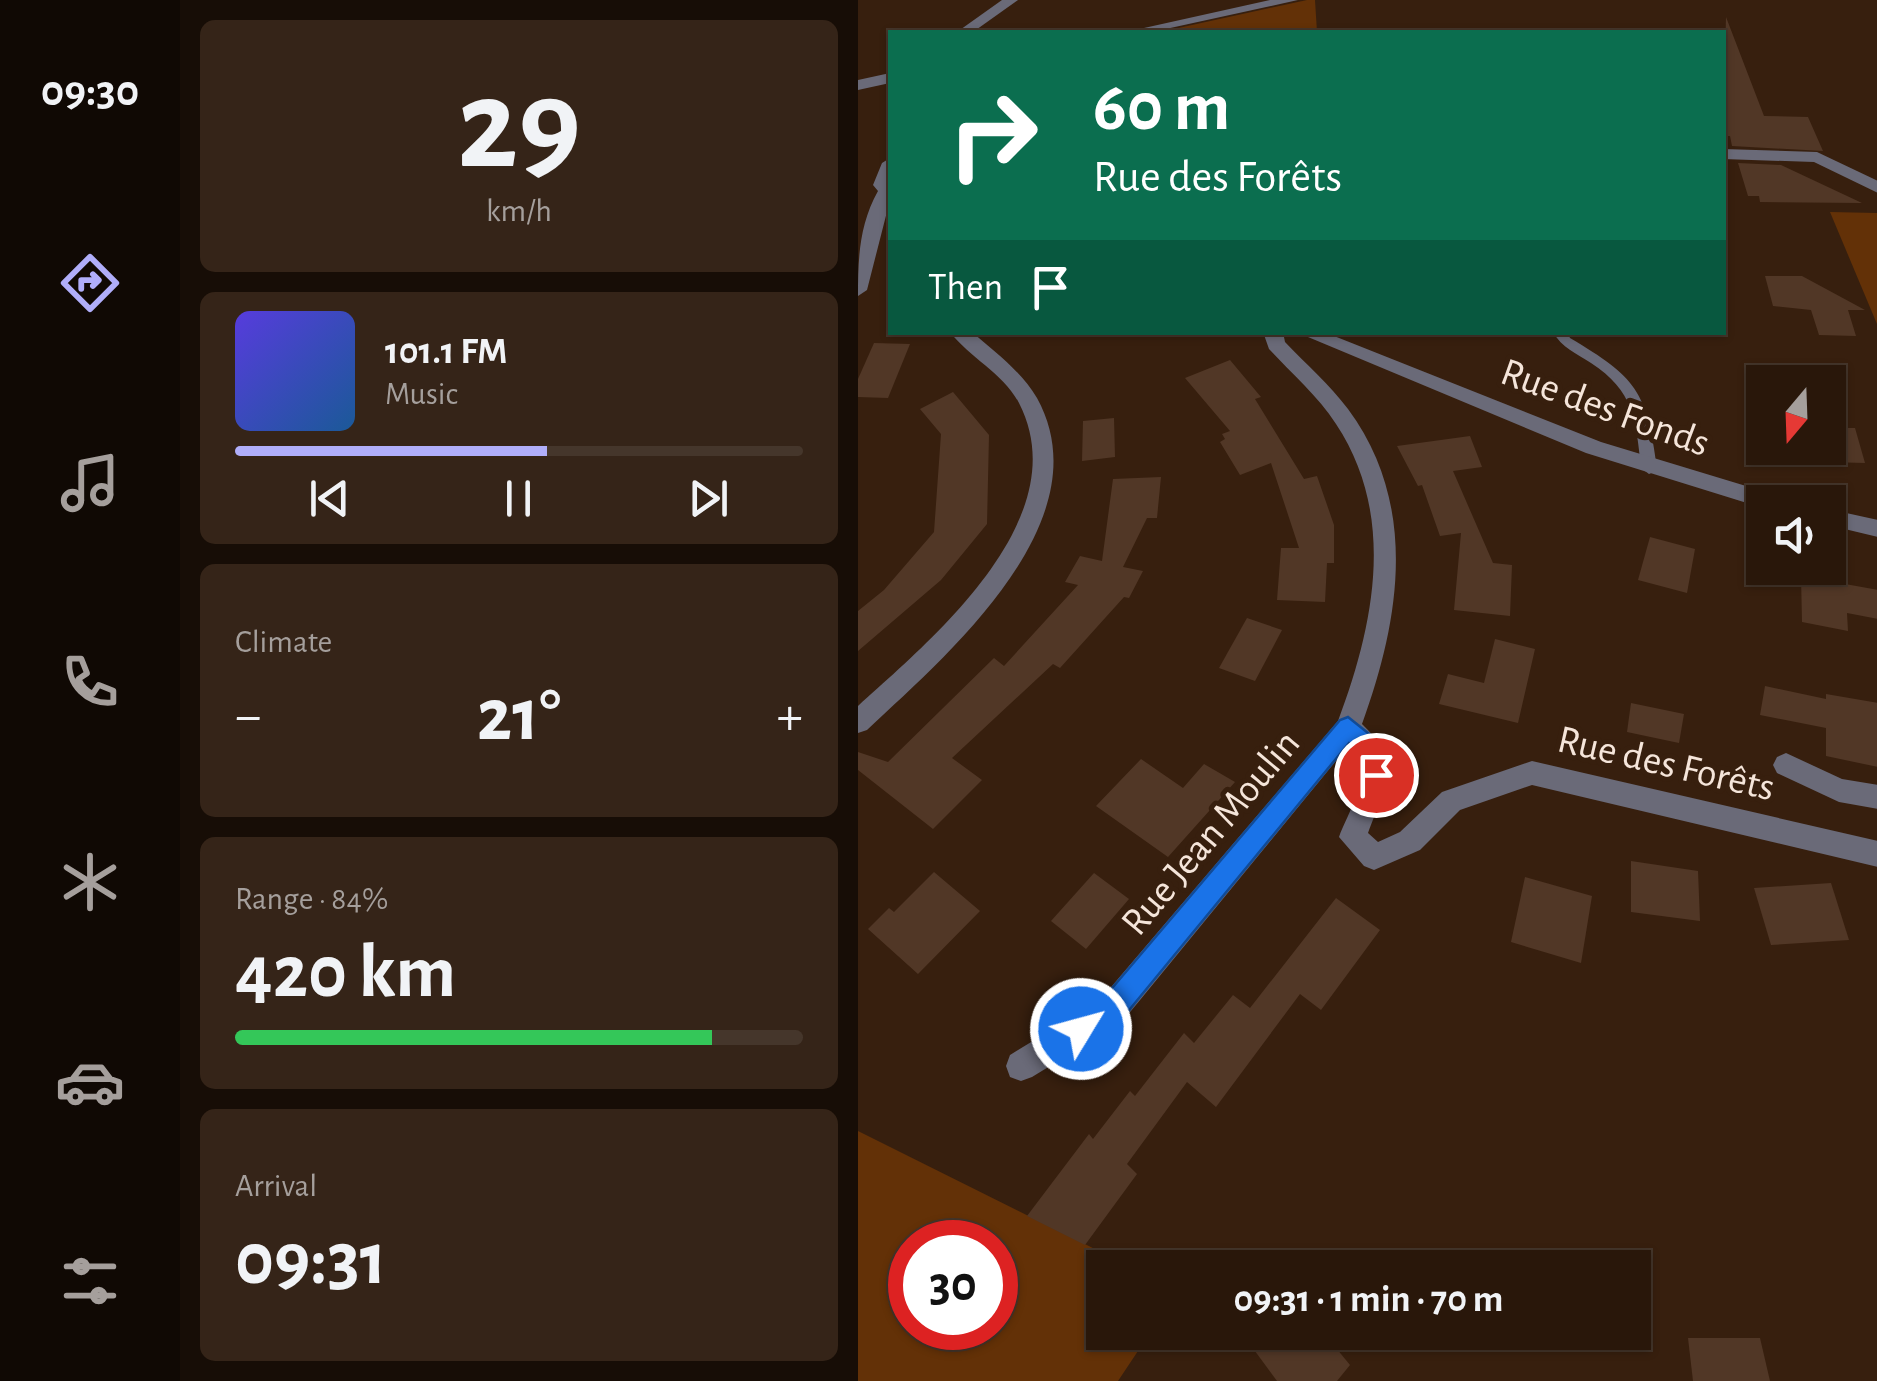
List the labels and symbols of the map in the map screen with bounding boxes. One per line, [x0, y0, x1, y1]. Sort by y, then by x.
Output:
street label: Rue des Fonds [1495, 352, 1715, 464]
north arrow [1746, 365, 1846, 465]
street label: Rue des Forêts [1554, 720, 1778, 808]
street label: Rue Jean Moulin [1114, 723, 1308, 943]
pin [1334, 733, 1419, 818]
position arrow [1029, 977, 1133, 1081]
speed limit sign: 30 [888, 1220, 1018, 1350]

